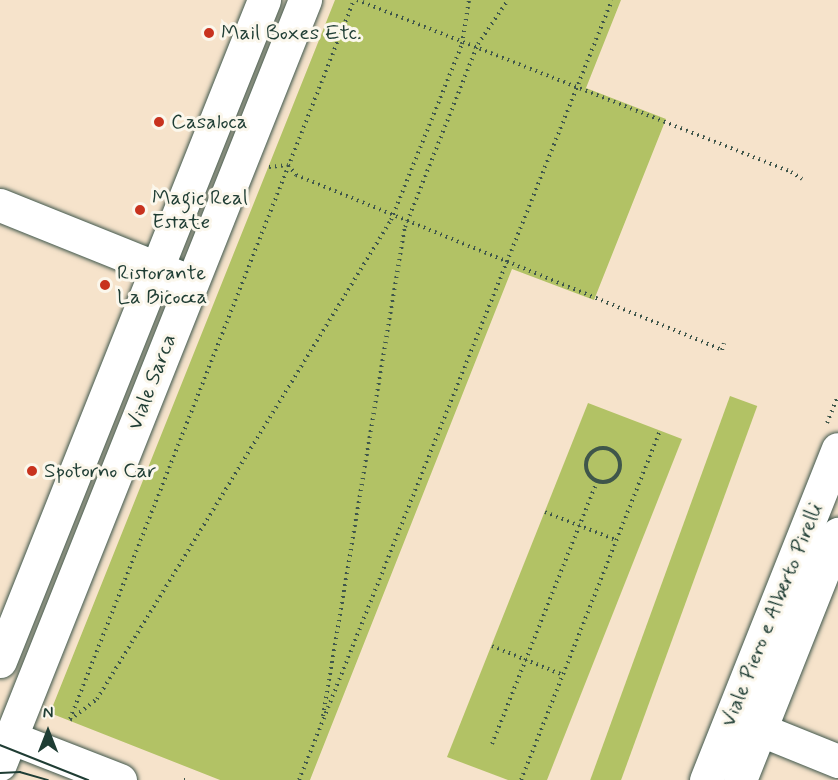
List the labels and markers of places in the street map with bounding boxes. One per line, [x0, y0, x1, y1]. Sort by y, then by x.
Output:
place label: Mail Boxes Etc. [221, 20, 361, 46]
marker: Mail Boxes Etc. [202, 26, 216, 40]
place label: Casaloca [171, 109, 247, 135]
marker: Casaloca [152, 115, 166, 129]
place label: Magic Real Estate [152, 185, 248, 235]
marker: Magic Real Estate [133, 203, 147, 217]
place label: Ristorante La Bicocca [117, 260, 210, 310]
marker: Ristorante La Bicocca [98, 278, 112, 292]
place label: Spotorno Car [44, 458, 157, 484]
marker: Spotorno Car [25, 464, 39, 478]

